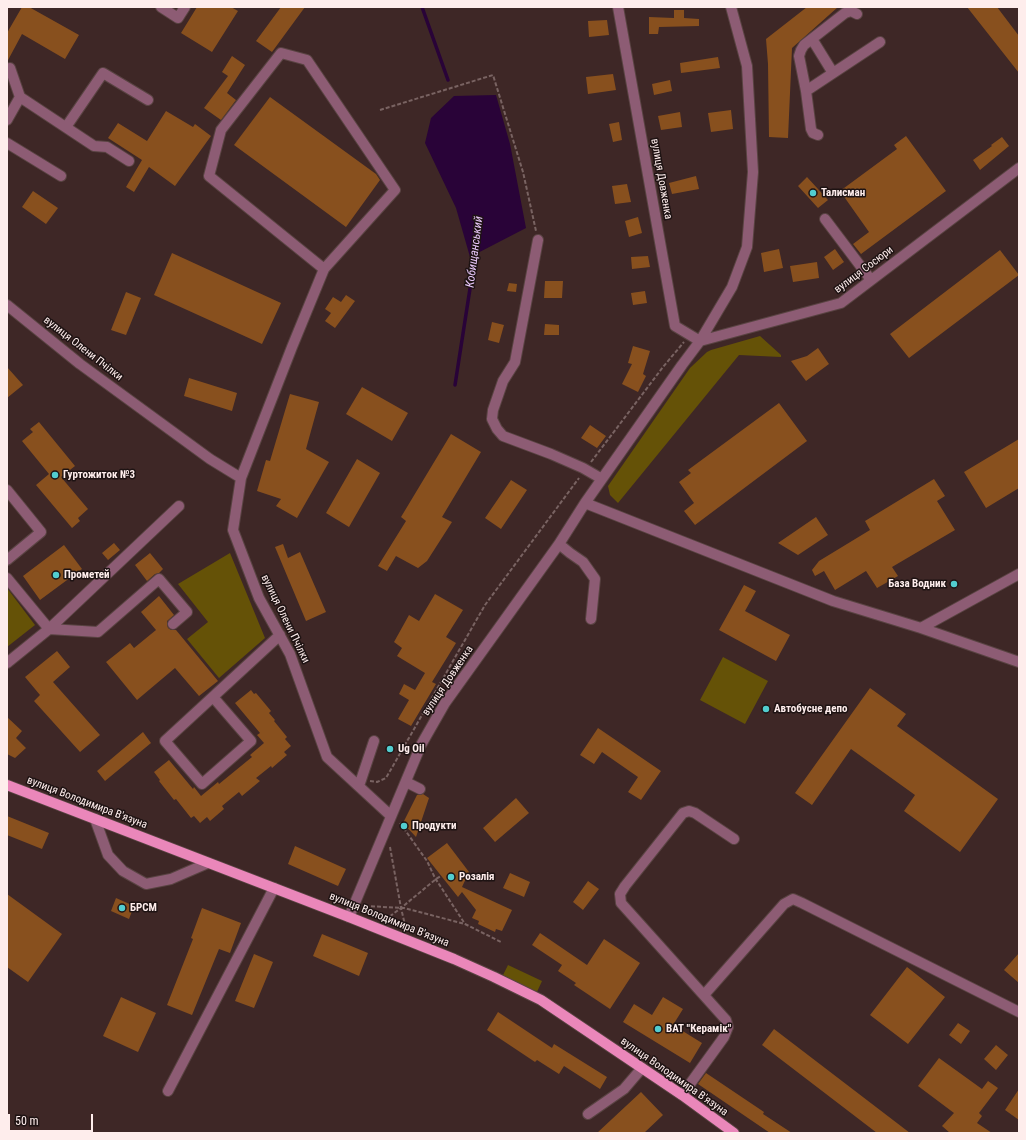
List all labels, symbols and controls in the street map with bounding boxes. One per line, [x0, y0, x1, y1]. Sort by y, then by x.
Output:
street label: вулиця Довженка [647, 138, 675, 220]
place label: Талисман [821, 186, 865, 200]
marker: Талисман [808, 188, 818, 198]
water label: Кобищанський [463, 215, 487, 289]
street label: вулиця Сосюри [832, 244, 896, 296]
street label: вулиця Олени Пчілки [41, 314, 125, 384]
place label: Гуртожиток №3 [63, 468, 135, 482]
marker: Гуртожиток №3 [50, 470, 60, 480]
place label: Прометей [64, 568, 110, 582]
marker: Прометей [51, 570, 61, 580]
street label: вулиця Олени Пчілки [258, 573, 312, 665]
place label: База Водник [888, 577, 946, 591]
marker: База Водник [949, 579, 959, 589]
street label: вулиця Довженка [420, 644, 476, 718]
place label: Автобусне депо [774, 702, 847, 716]
marker: Автобусне депо [761, 704, 771, 714]
place label: Ug Oil [398, 742, 425, 756]
marker: Ug Oil [385, 744, 395, 754]
street label: вулиця Володимира В'язуна [25, 774, 149, 832]
place label: Продукти [412, 819, 456, 833]
marker: Продукти [399, 821, 409, 831]
place label: Розалія [459, 870, 495, 884]
marker: Розалія [446, 872, 456, 882]
street label: вулиця Володимира В'язуна [327, 890, 451, 950]
place label: БРСМ [130, 901, 157, 915]
marker: БРСМ [117, 903, 127, 913]
place label: ВАТ "Керамік" [666, 1022, 731, 1036]
marker: ВАТ "Керамік" [653, 1024, 663, 1034]
street label: вулиця Володимира В'язуна [618, 1035, 730, 1119]
scale bar [10, 1106, 95, 1132]
text: 50 m [15, 1114, 39, 1128]

